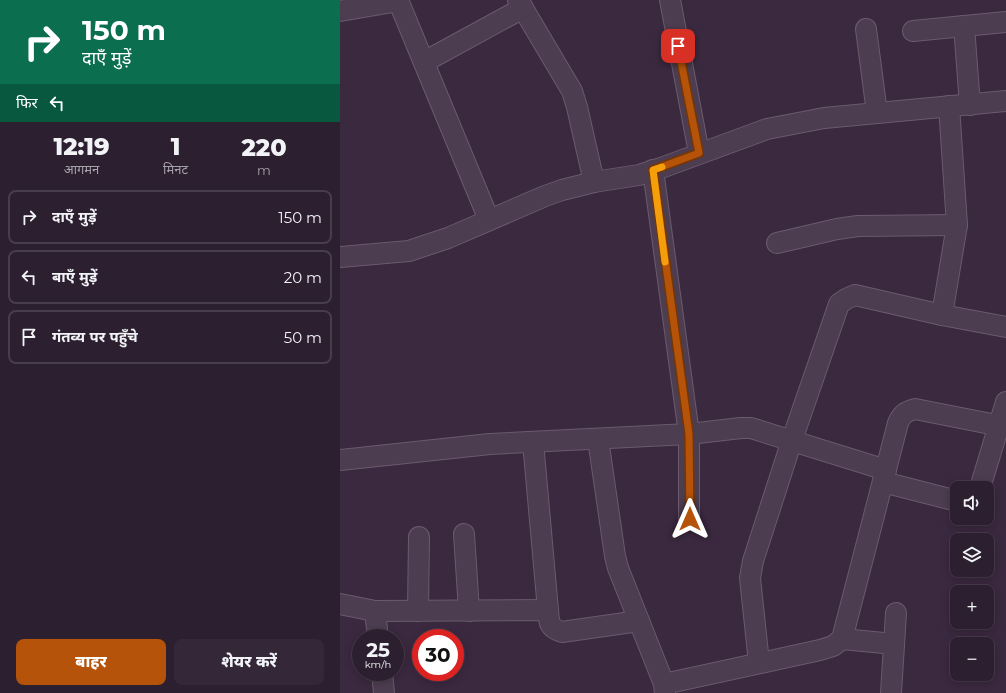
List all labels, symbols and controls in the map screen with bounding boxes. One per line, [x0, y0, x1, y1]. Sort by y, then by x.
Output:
text: 150 m [82, 13, 166, 47]
icon: right [16, 16, 68, 68]
pin [661, 29, 695, 63]
icon: arrive [667, 35, 689, 57]
text: दाएँ मुड़ें [82, 47, 131, 69]
icon: left [46, 92, 68, 114]
text: फिर [16, 93, 38, 112]
text: 12:19 [53, 132, 110, 161]
text: 1 [171, 132, 180, 161]
text: 220 [241, 133, 287, 162]
text: आगमन [64, 161, 99, 177]
text: मिनट [163, 161, 188, 177]
text: m [257, 162, 271, 178]
icon: right [18, 206, 40, 228]
text: दाएँ मुड़ें [52, 207, 97, 226]
text: 150 m [278, 208, 322, 227]
icon: left [18, 266, 40, 288]
text: बाएँ मुड़ें [52, 267, 97, 286]
text: 20 m [284, 268, 322, 287]
icon: arrive [18, 326, 40, 348]
text: गंतव्य पर पहुँचे [52, 327, 138, 346]
text: 50 m [284, 328, 322, 347]
map controls [950, 481, 994, 681]
button: sound [950, 481, 994, 525]
position arrow [669, 498, 711, 540]
button: layers [950, 533, 994, 577]
button: + [950, 585, 994, 629]
speed limit sign: 30 [412, 629, 464, 681]
button: − [950, 637, 994, 681]
text: 25 [366, 638, 390, 662]
button: बाहर [16, 639, 166, 685]
button: शेयर करें [174, 639, 324, 685]
text: km/h [365, 658, 391, 671]

